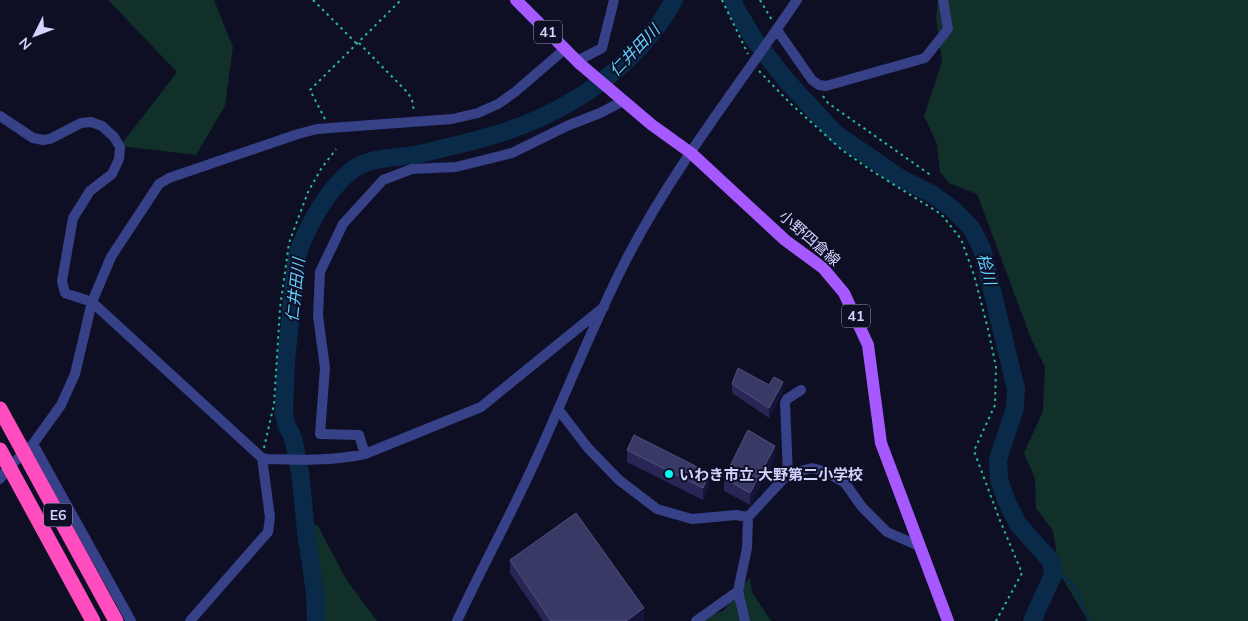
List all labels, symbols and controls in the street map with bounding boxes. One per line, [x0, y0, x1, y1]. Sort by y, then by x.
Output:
north arrow [10, 10, 60, 60]
water label: 仁井田川 [605, 19, 665, 80]
road number: 41 [534, 21, 562, 44]
text: N [15, 34, 36, 54]
street label: 小野四倉線 [775, 206, 845, 270]
water label: 桧川 [973, 251, 1001, 289]
water label: 仁井田川 [282, 255, 308, 323]
road number: 41 [842, 304, 870, 328]
place label: いわき市立 大野第二小学校 [679, 465, 863, 484]
marker: いわき市立 大野第二小学校 [663, 468, 675, 480]
road number: E6 [44, 504, 72, 526]

